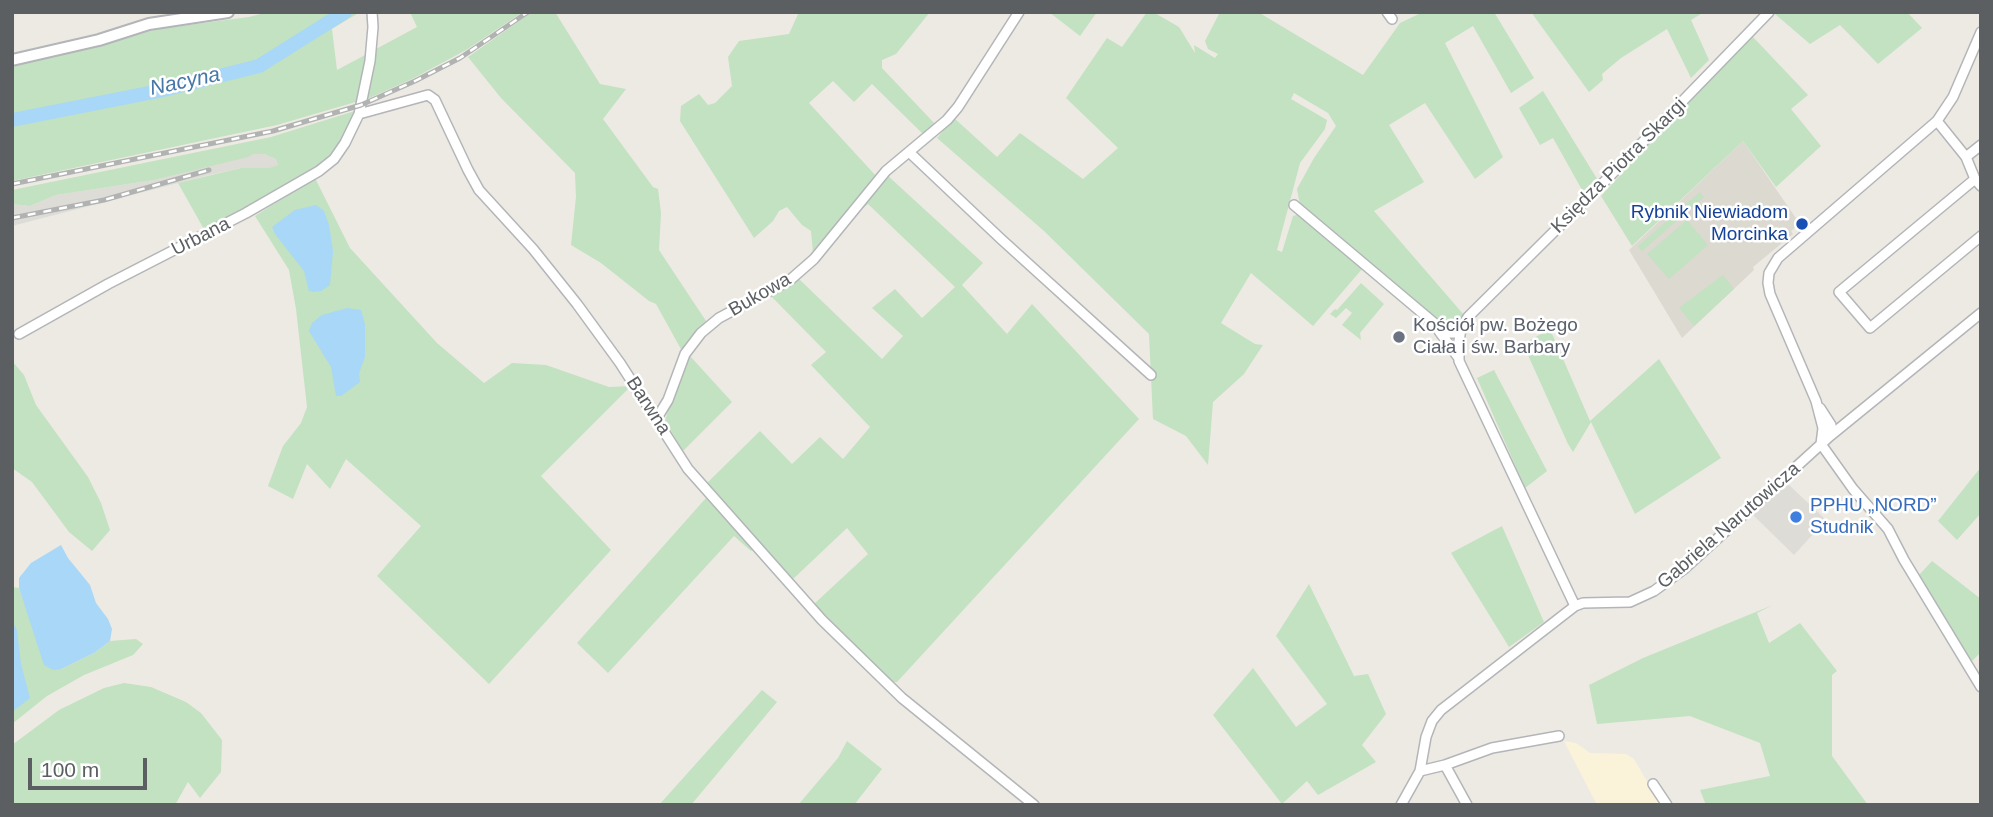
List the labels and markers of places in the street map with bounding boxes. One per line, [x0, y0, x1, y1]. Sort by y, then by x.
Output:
place label: Rybnik Niewiadom Morcinka [1631, 202, 1788, 246]
marker: Rybnik Niewiadom Morcinka [1794, 216, 1810, 232]
place label: Kościół pw. Bożego Ciała i św. Barbary [1413, 315, 1578, 359]
marker: Kościół pw. Bożego Ciała i św. Barbary [1391, 329, 1407, 345]
place label: PPHU „NORD” Studnik [1810, 495, 1937, 539]
marker: PPHU „NORD” Studnik [1788, 509, 1804, 525]

